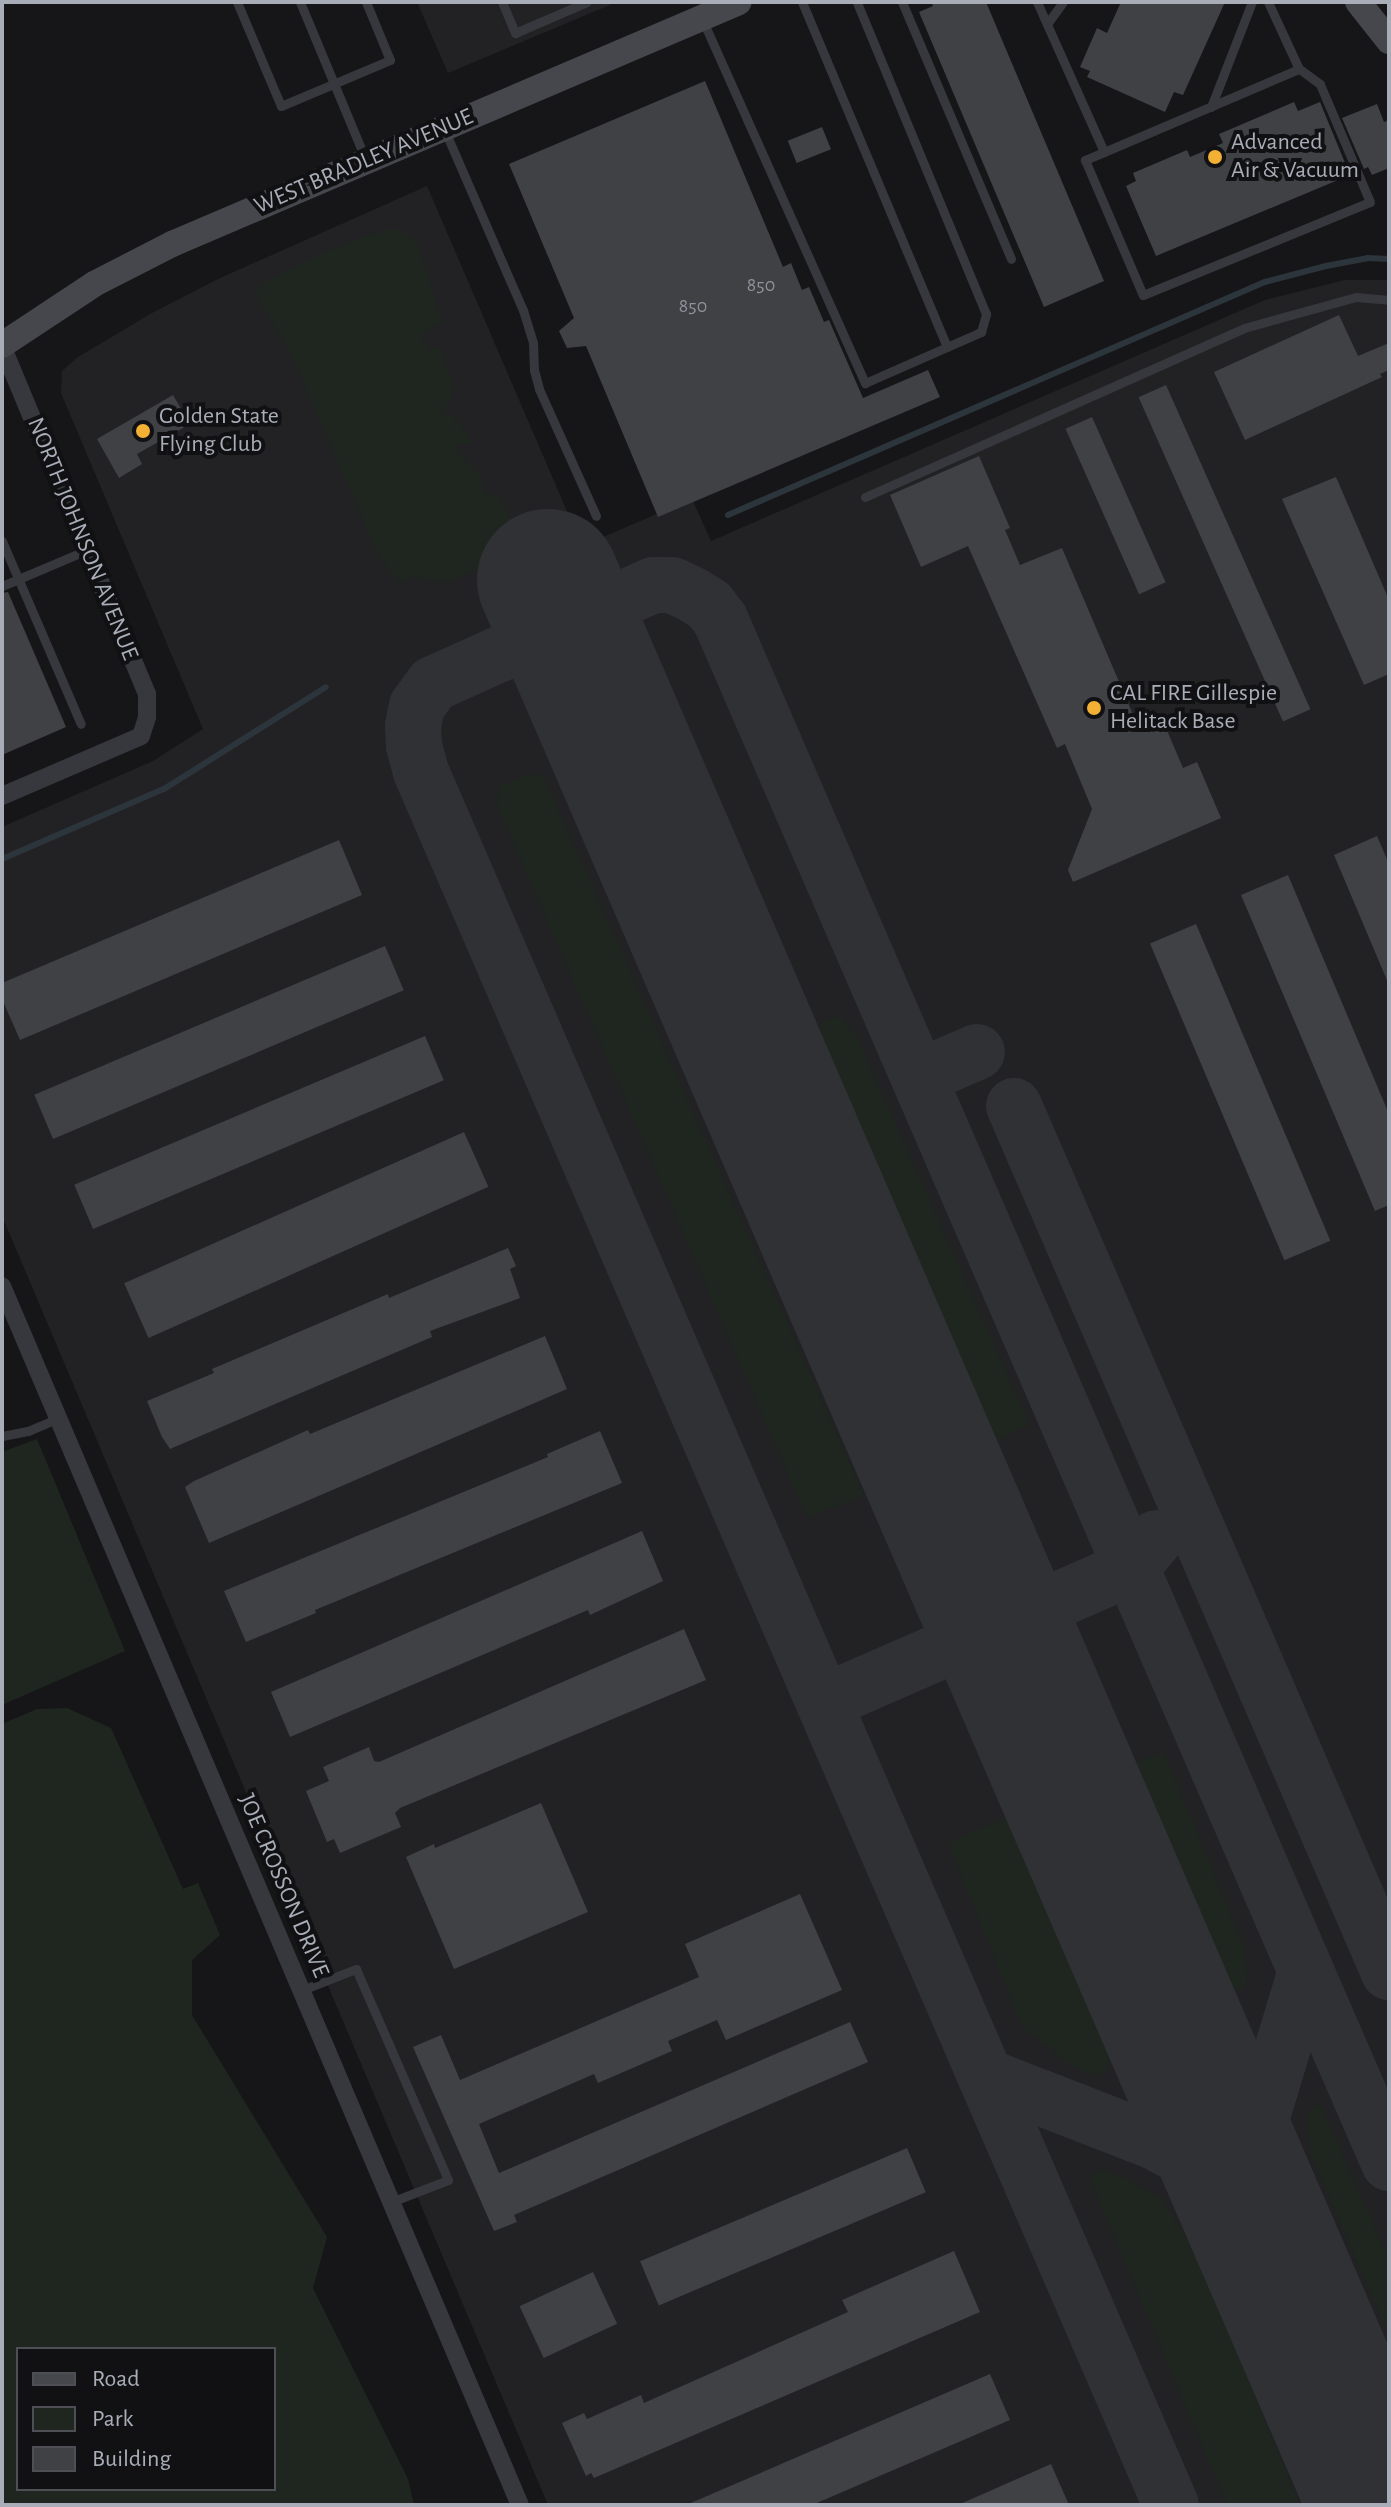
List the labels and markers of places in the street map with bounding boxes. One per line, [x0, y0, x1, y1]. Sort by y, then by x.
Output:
place label: Advanced Air & Vacuum [1231, 129, 1359, 185]
marker: Advanced Air & Vacuum [1206, 148, 1224, 166]
place label: Golden State Flying Club [159, 403, 279, 459]
marker: Golden State Flying Club [134, 422, 152, 440]
place label: CAL FIRE Gillespie Helitack Base [1110, 680, 1277, 736]
marker: CAL FIRE Gillespie Helitack Base [1085, 699, 1103, 717]

